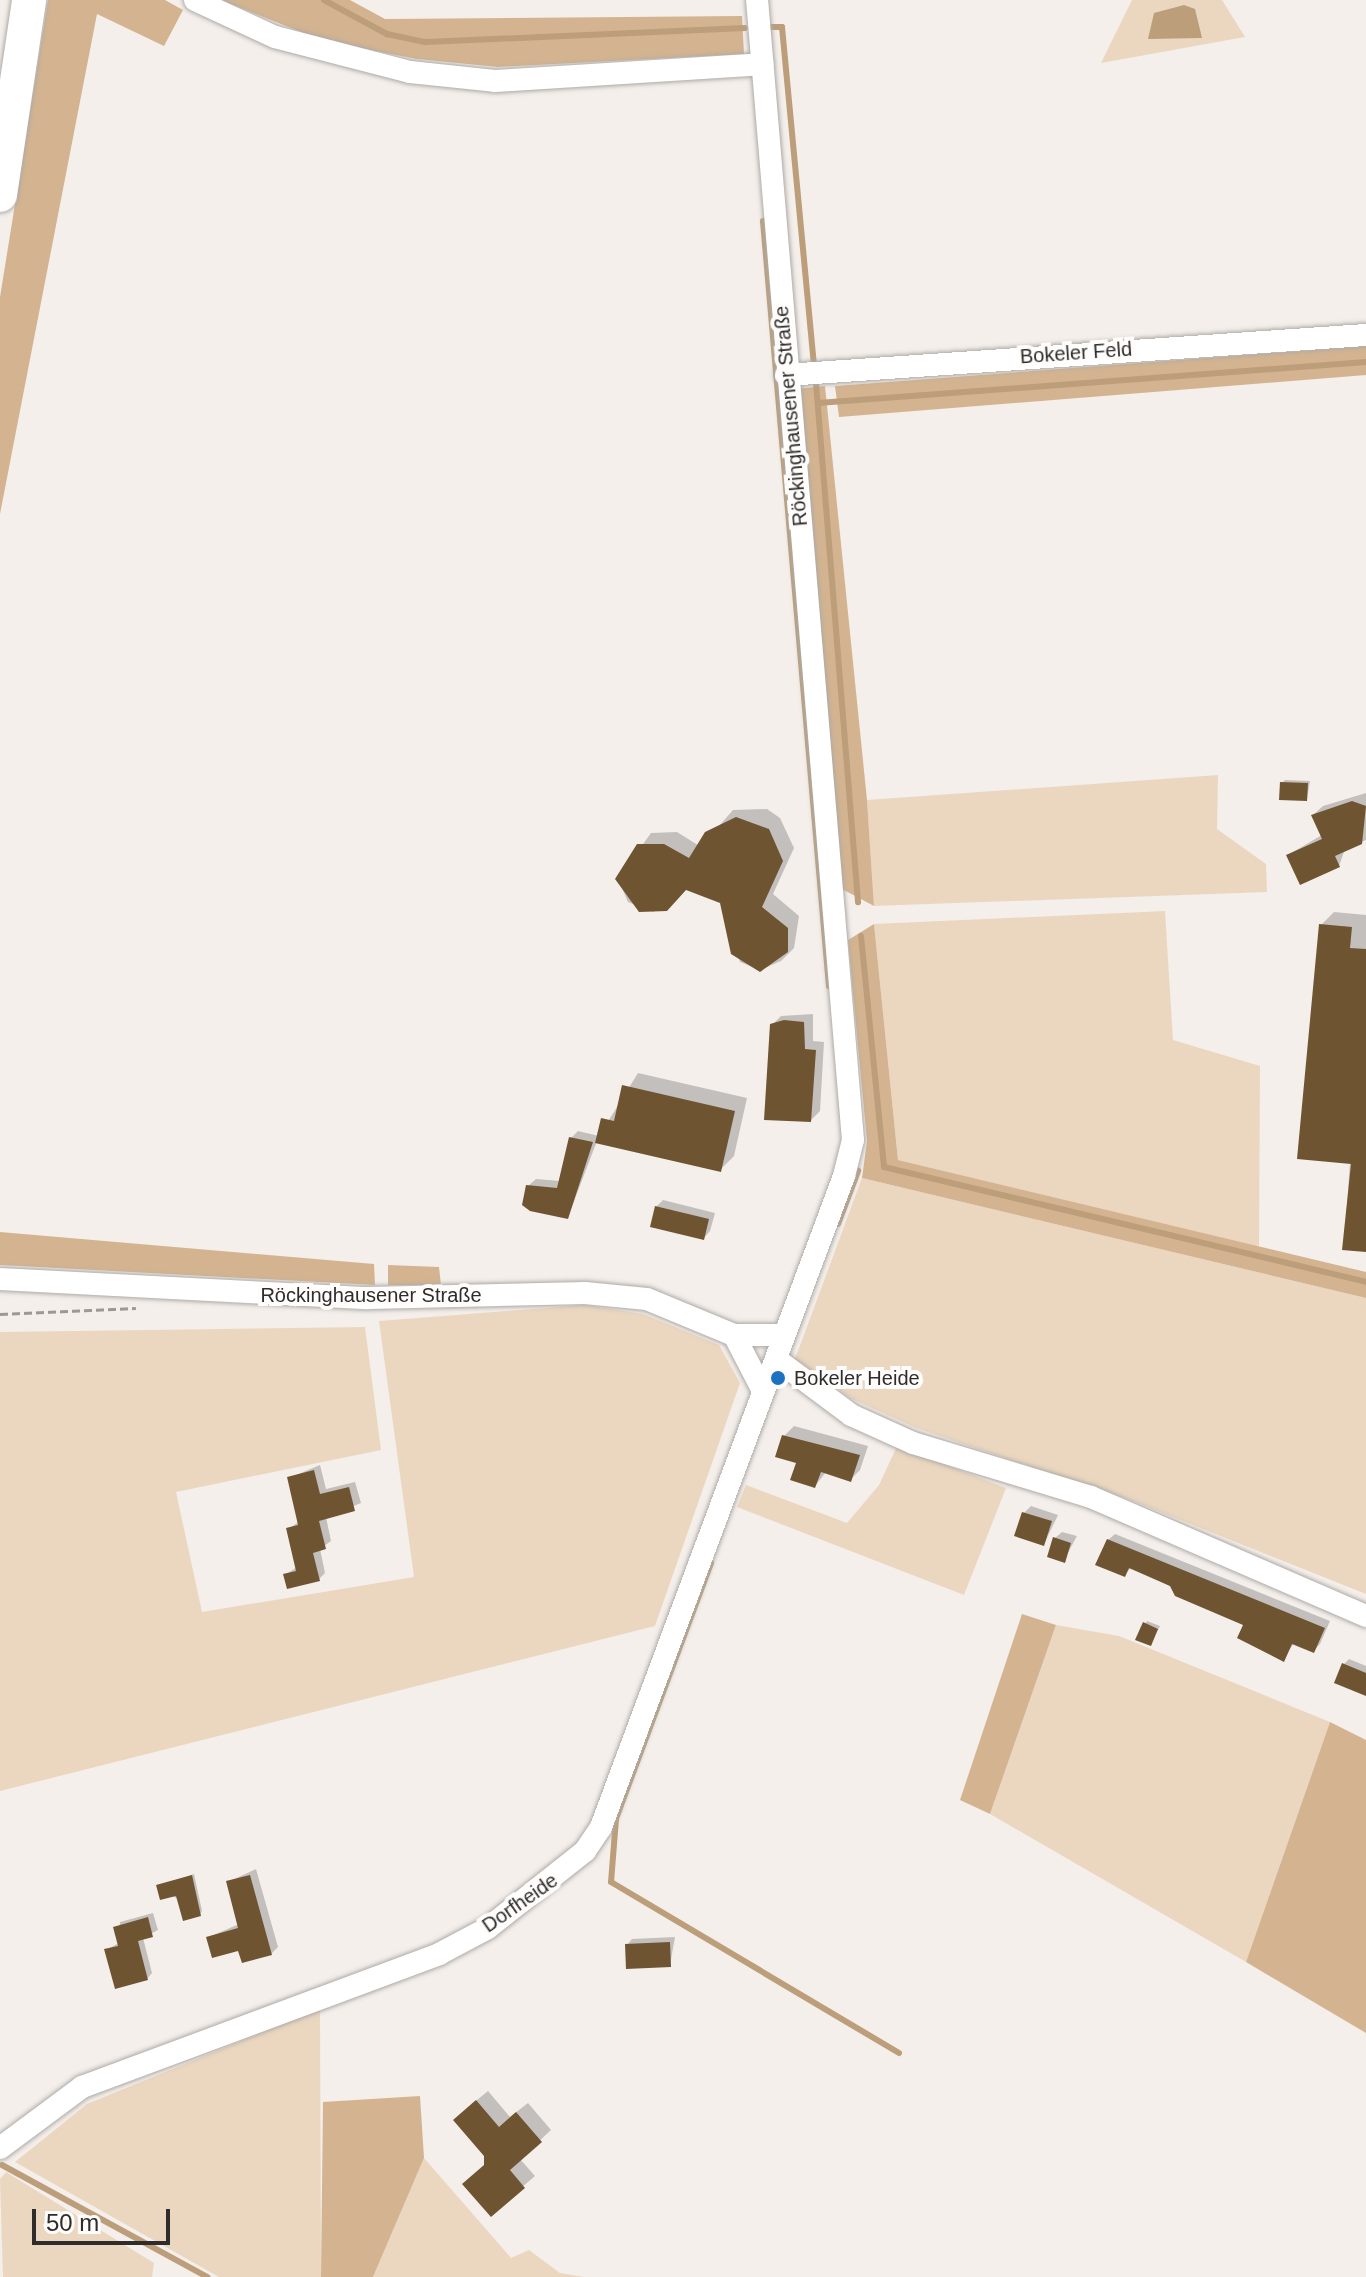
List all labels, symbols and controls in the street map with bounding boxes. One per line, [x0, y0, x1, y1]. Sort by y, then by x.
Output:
street label: Röckinghausener Straße [769, 305, 813, 527]
street label: Bokeler Feld [1019, 337, 1133, 369]
street label: Röckinghausener Straße [260, 1283, 482, 1307]
place label: Bokeler Heide [794, 1366, 920, 1390]
marker: Bokeler Heide [769, 1369, 787, 1387]
street label: Dorfheide [478, 1868, 562, 1938]
scale bar [36, 2193, 174, 2243]
text: 50 m [46, 2209, 99, 2236]

